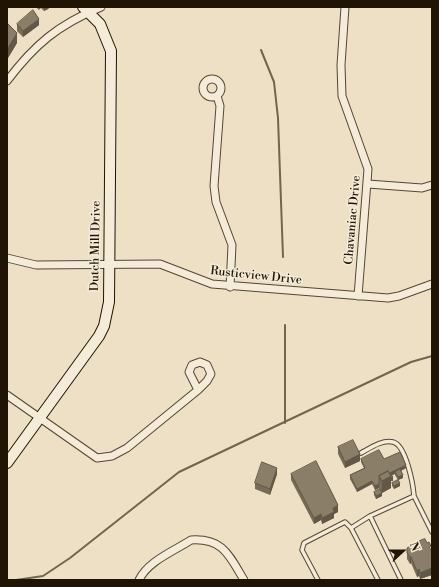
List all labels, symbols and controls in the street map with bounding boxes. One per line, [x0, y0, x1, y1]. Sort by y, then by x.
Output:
street label: Chavaniac Drive [342, 175, 364, 265]
street label: Dutch Mill Drive [88, 201, 104, 291]
street label: Rusticview Drive [209, 264, 303, 288]
north arrow [383, 531, 423, 571]
text: N [406, 540, 422, 553]

